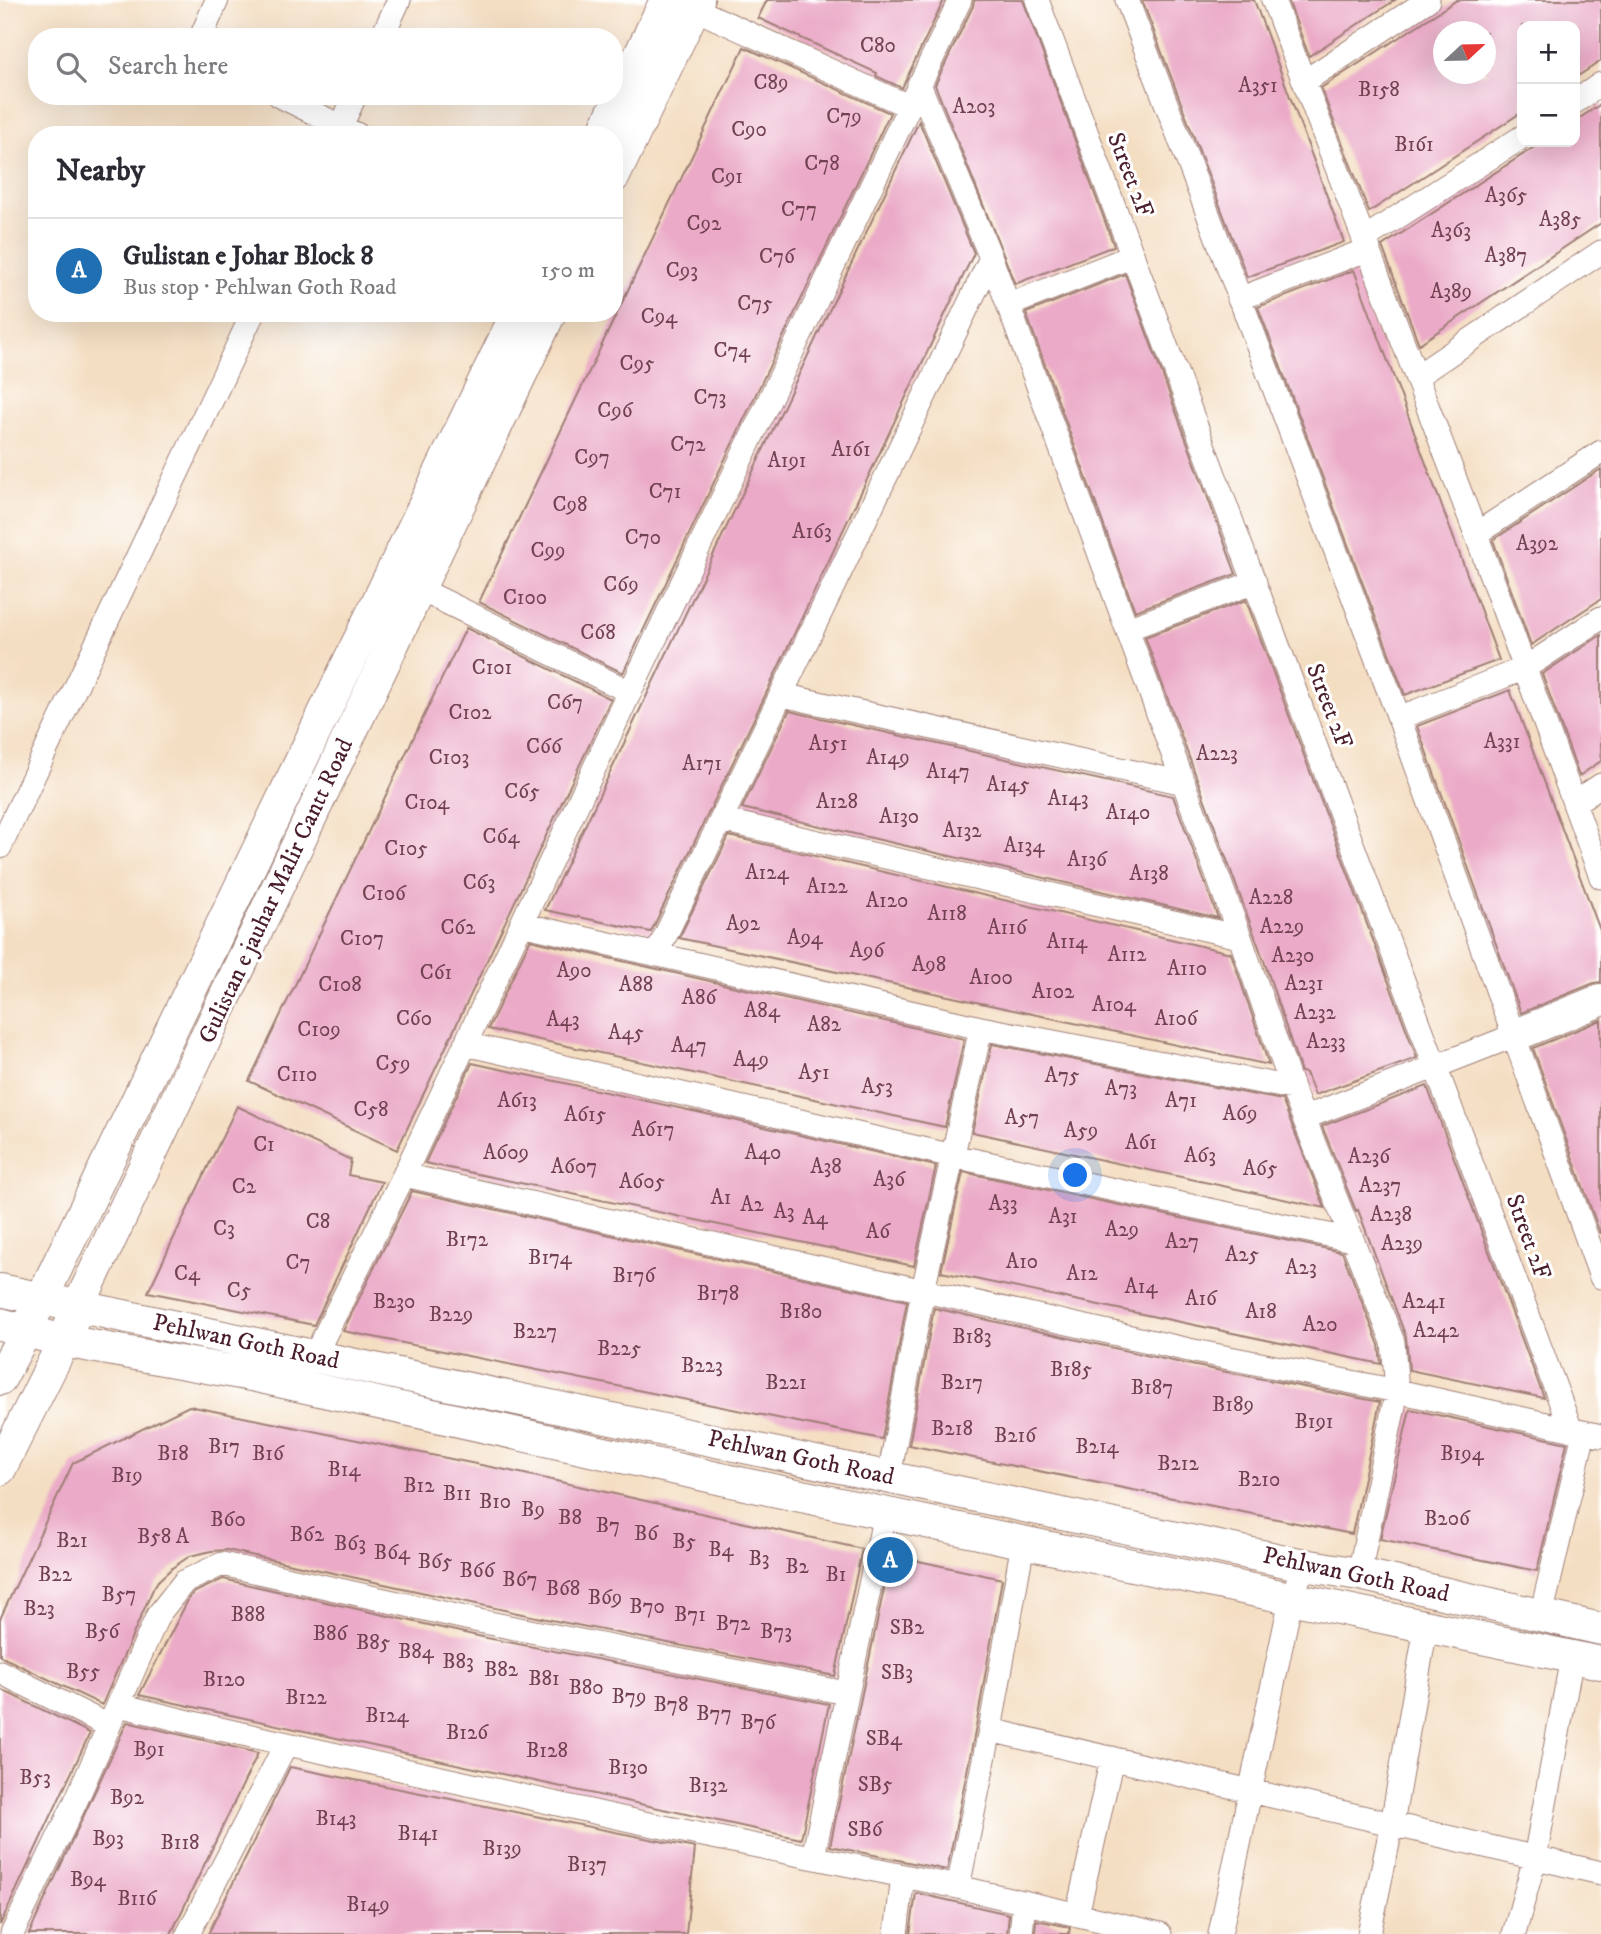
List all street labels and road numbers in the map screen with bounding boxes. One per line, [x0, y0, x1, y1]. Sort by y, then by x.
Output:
street label: Street 2F [1100, 128, 1160, 222]
street label: Street 2F [1299, 659, 1359, 753]
street label: Gulistan e jauhar Malir Cantt Road [192, 734, 360, 1048]
street label: Street 2F [1499, 1190, 1557, 1284]
street label: Pehlwan Goth Road [150, 1308, 342, 1376]
street label: Pehlwan Goth Road [705, 1424, 897, 1492]
street label: Pehlwan Goth Road [1260, 1541, 1452, 1609]

